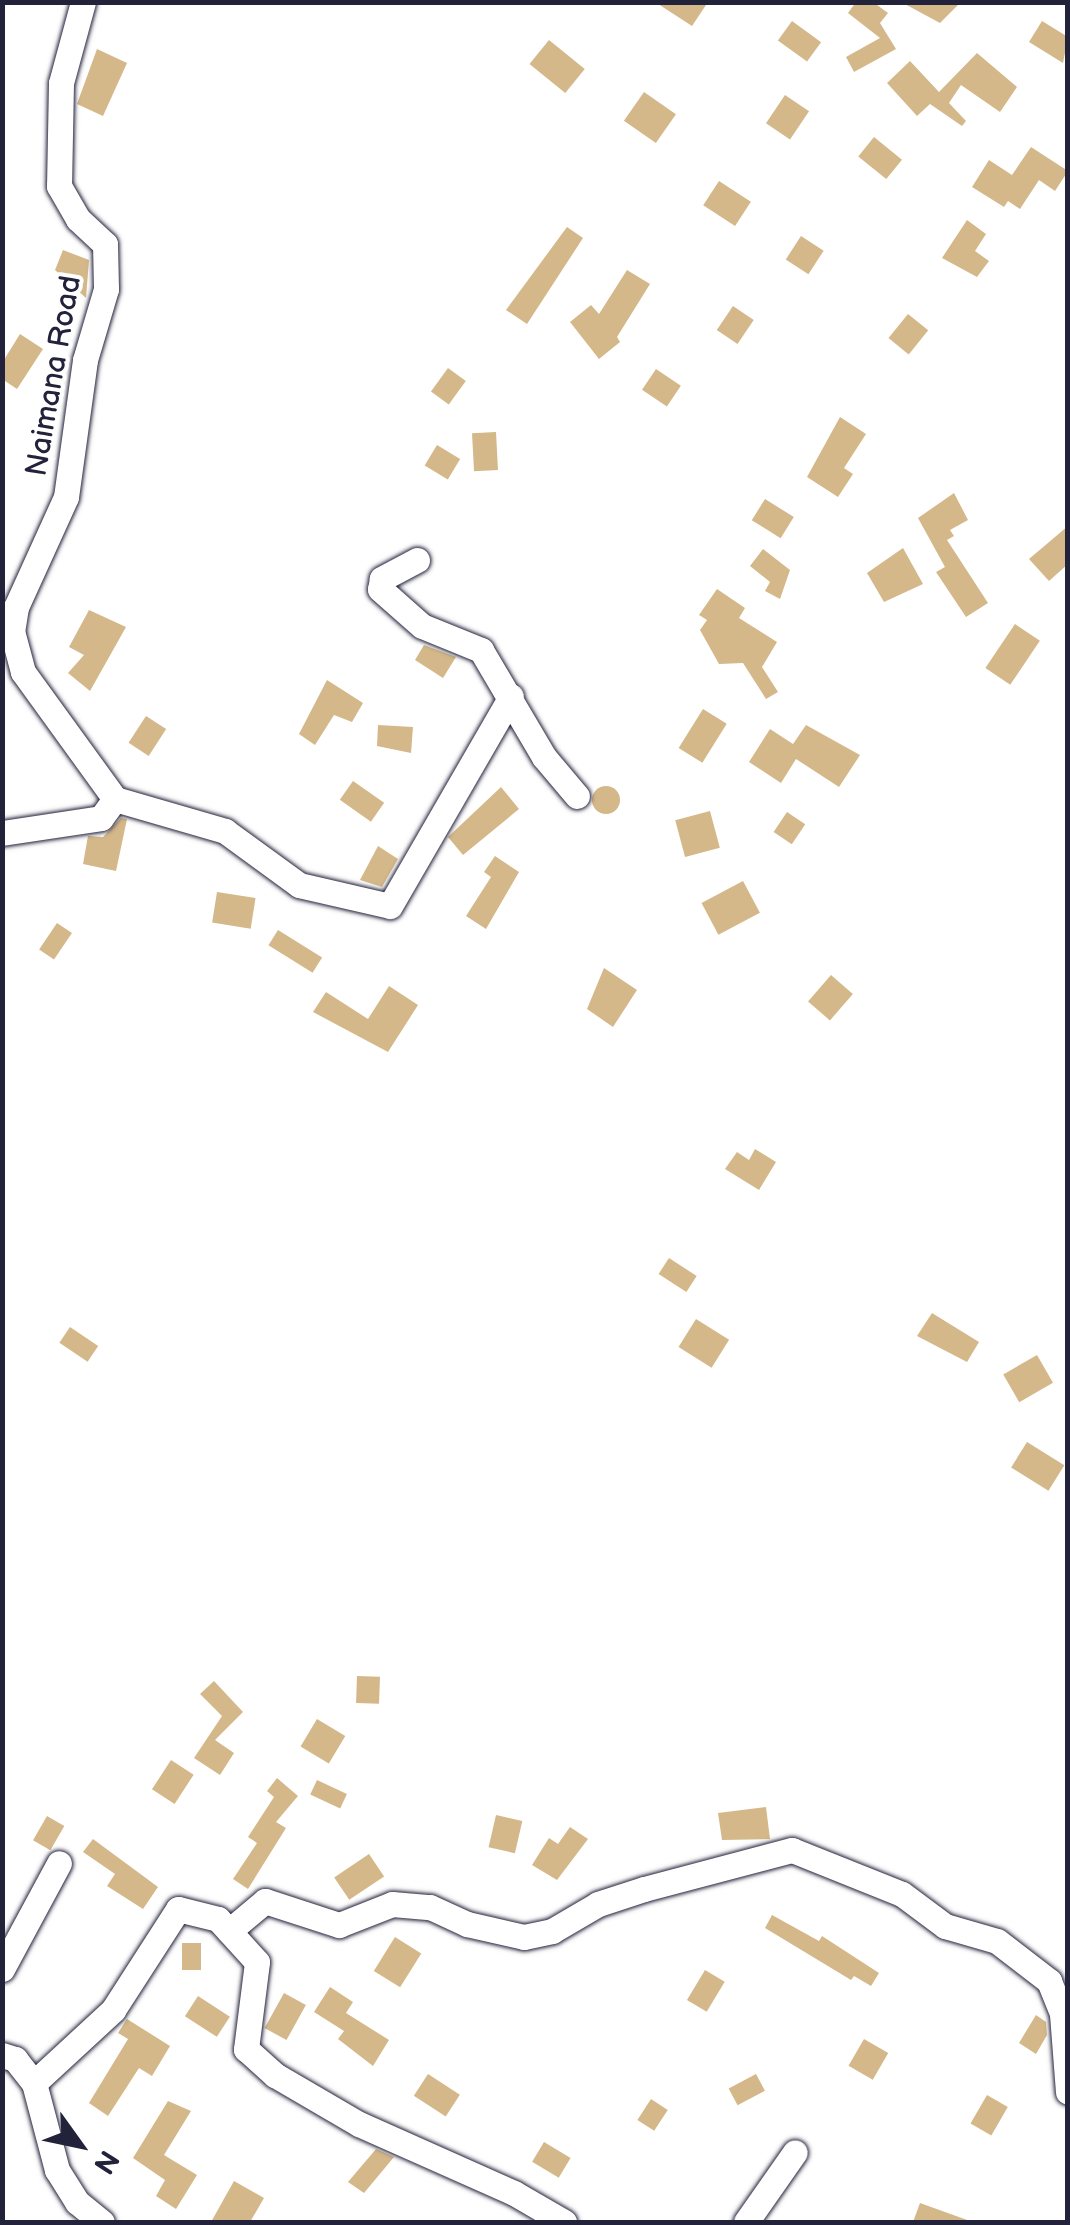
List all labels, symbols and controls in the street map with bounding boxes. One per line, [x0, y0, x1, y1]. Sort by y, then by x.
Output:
street label: Naimana Road [19, 273, 89, 479]
north arrow [30, 2095, 130, 2195]
text: N [86, 2144, 125, 2179]

